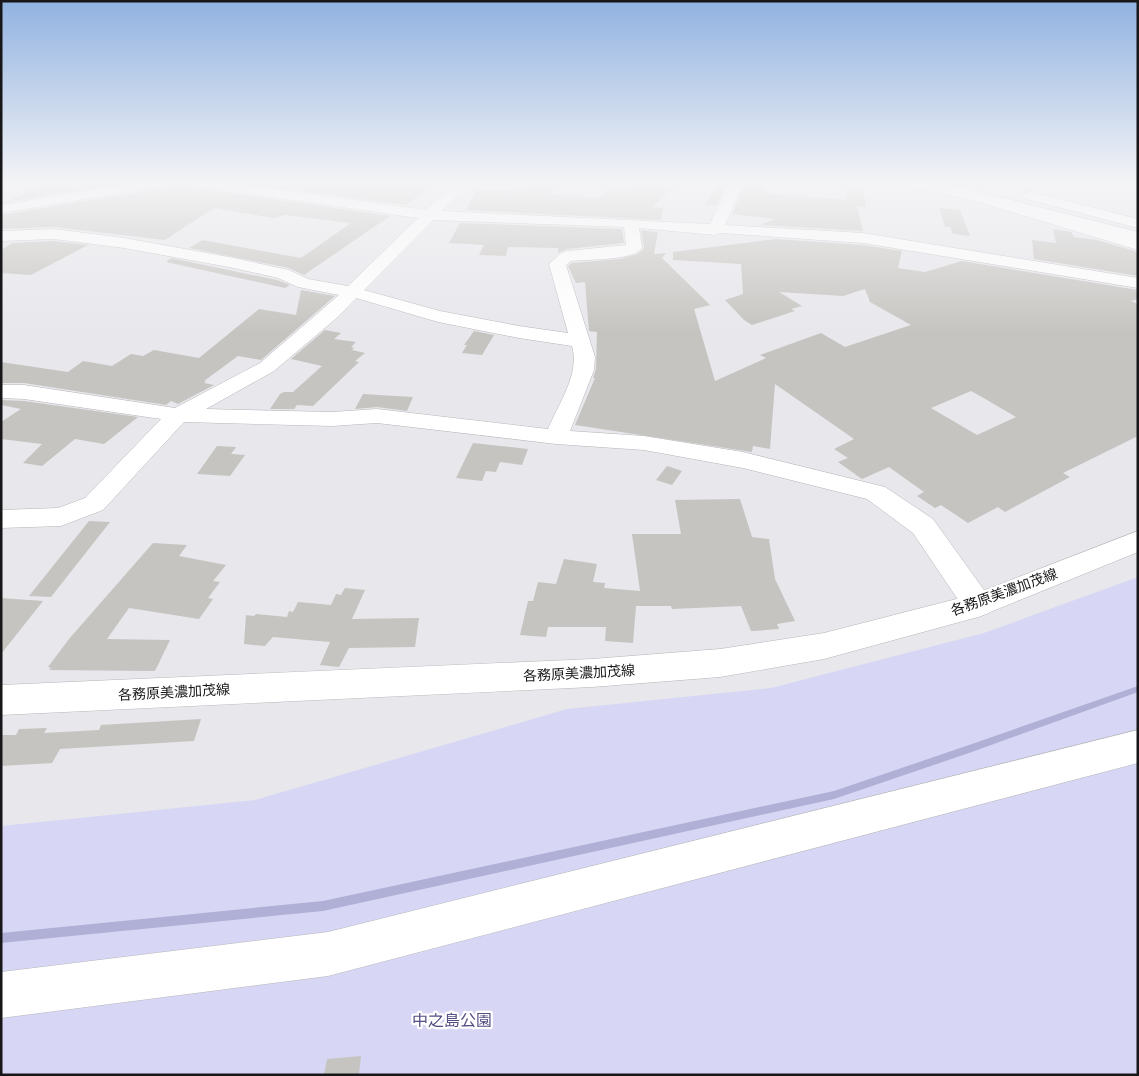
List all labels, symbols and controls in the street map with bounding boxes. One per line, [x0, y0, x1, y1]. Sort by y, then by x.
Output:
street label: 各務原美濃加茂線 [948, 564, 1060, 620]
street label: 各務原美濃加茂線 [523, 661, 635, 685]
street label: 各務原美濃加茂線 [118, 680, 230, 704]
park label: 中之島公園 [412, 1009, 492, 1031]

